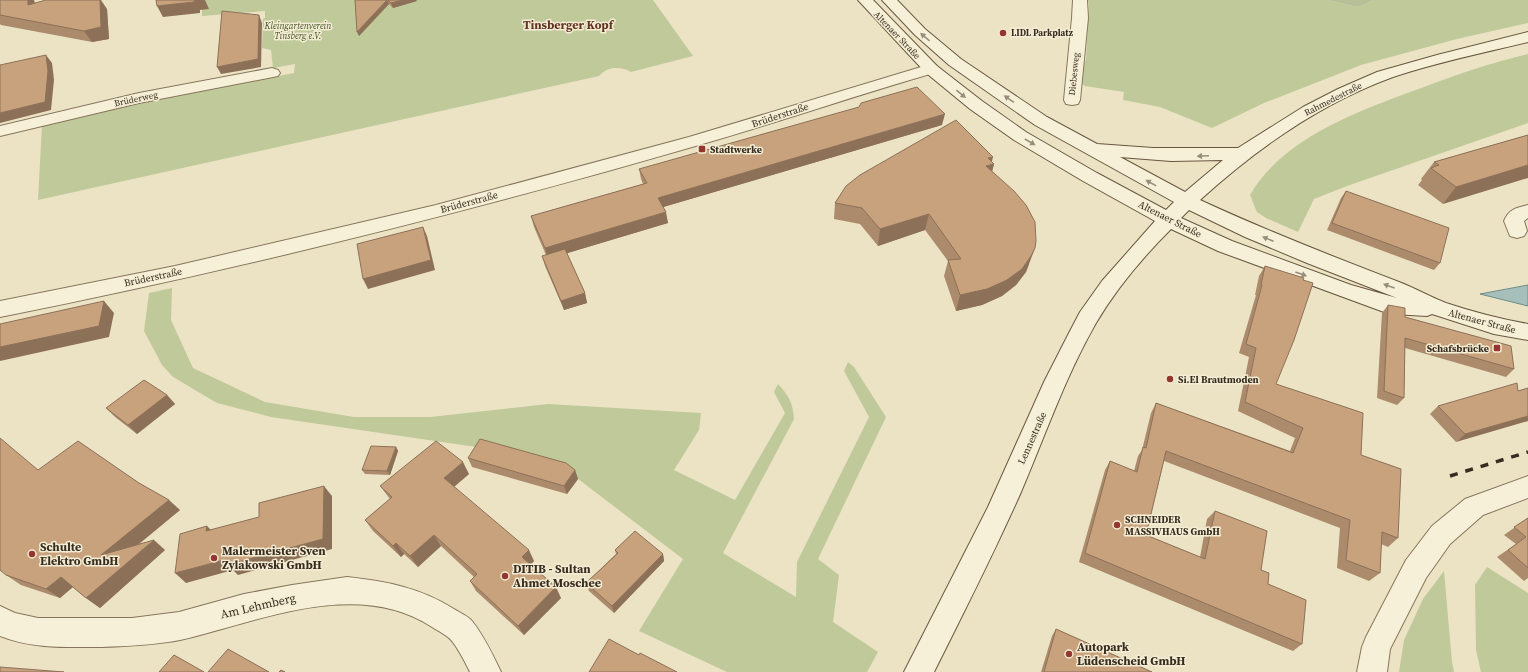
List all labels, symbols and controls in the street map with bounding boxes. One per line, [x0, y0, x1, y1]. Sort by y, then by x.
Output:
street label: Altenaer Straße [871, 8, 923, 62]
district label: Tinsberger Kopf [523, 17, 615, 33]
park label: Kleingartenverein Tinsberg e.V. [264, 20, 331, 42]
place label: LIDL Parkplatz [1011, 27, 1074, 39]
marker: LIDL Parkplatz [998, 28, 1008, 38]
one-way arrow [920, 32, 931, 41]
street label: Diebesweg [1066, 52, 1082, 96]
street label: Rahmedestraße [1302, 79, 1364, 119]
street label: Brüderweg [113, 88, 159, 109]
one-way arrow [956, 89, 966, 98]
one-way arrow [1003, 95, 1014, 103]
street label: Brüderstraße [750, 100, 810, 130]
one-way arrow [1024, 138, 1036, 145]
place label: Stadtwerke [710, 143, 762, 156]
marker: Stadtwerke [697, 144, 707, 154]
one-way arrow [1197, 152, 1209, 159]
one-way arrow [1145, 179, 1157, 186]
street label: Brüderstraße [439, 188, 499, 216]
street label: Altenaer Straße [1136, 197, 1204, 241]
one-way arrow [1261, 235, 1273, 241]
street label: Brüderstraße [123, 265, 183, 289]
one-way arrow [1295, 272, 1307, 278]
one-way arrow [1382, 282, 1394, 288]
street label: Altenaer Straße [1447, 306, 1517, 336]
place label: Schafsbrücke [1427, 342, 1489, 355]
marker: Schafsbrücke [1492, 343, 1502, 353]
place label: Si.El Brautmoden [1178, 373, 1259, 386]
marker: Si.El Brautmoden [1165, 374, 1175, 384]
street label: Lennestraße [1015, 410, 1049, 466]
place label: SCHNEIDER MASSIVHAUS GmbH [1125, 513, 1220, 538]
marker: SCHNEIDER MASSIVHAUS GmbH [1112, 520, 1122, 530]
place label: Schulte Elektro GmbH [40, 539, 118, 569]
place label: Malermeister Sven Zylakowski GmbH [222, 543, 326, 573]
marker: Schulte Elektro GmbH [27, 549, 37, 559]
marker: Malermeister Sven Zylakowski GmbH [209, 553, 219, 563]
place label: DITIB - Sultan Ahmet Moschee [513, 561, 601, 591]
marker: DITIB - Sultan Ahmet Moschee [500, 571, 510, 581]
street label: Am Lehmberg [219, 590, 297, 622]
place label: Autopark Lüdenscheid GmbH [1077, 639, 1186, 669]
marker: Autopark Lüdenscheid GmbH [1064, 649, 1074, 659]

